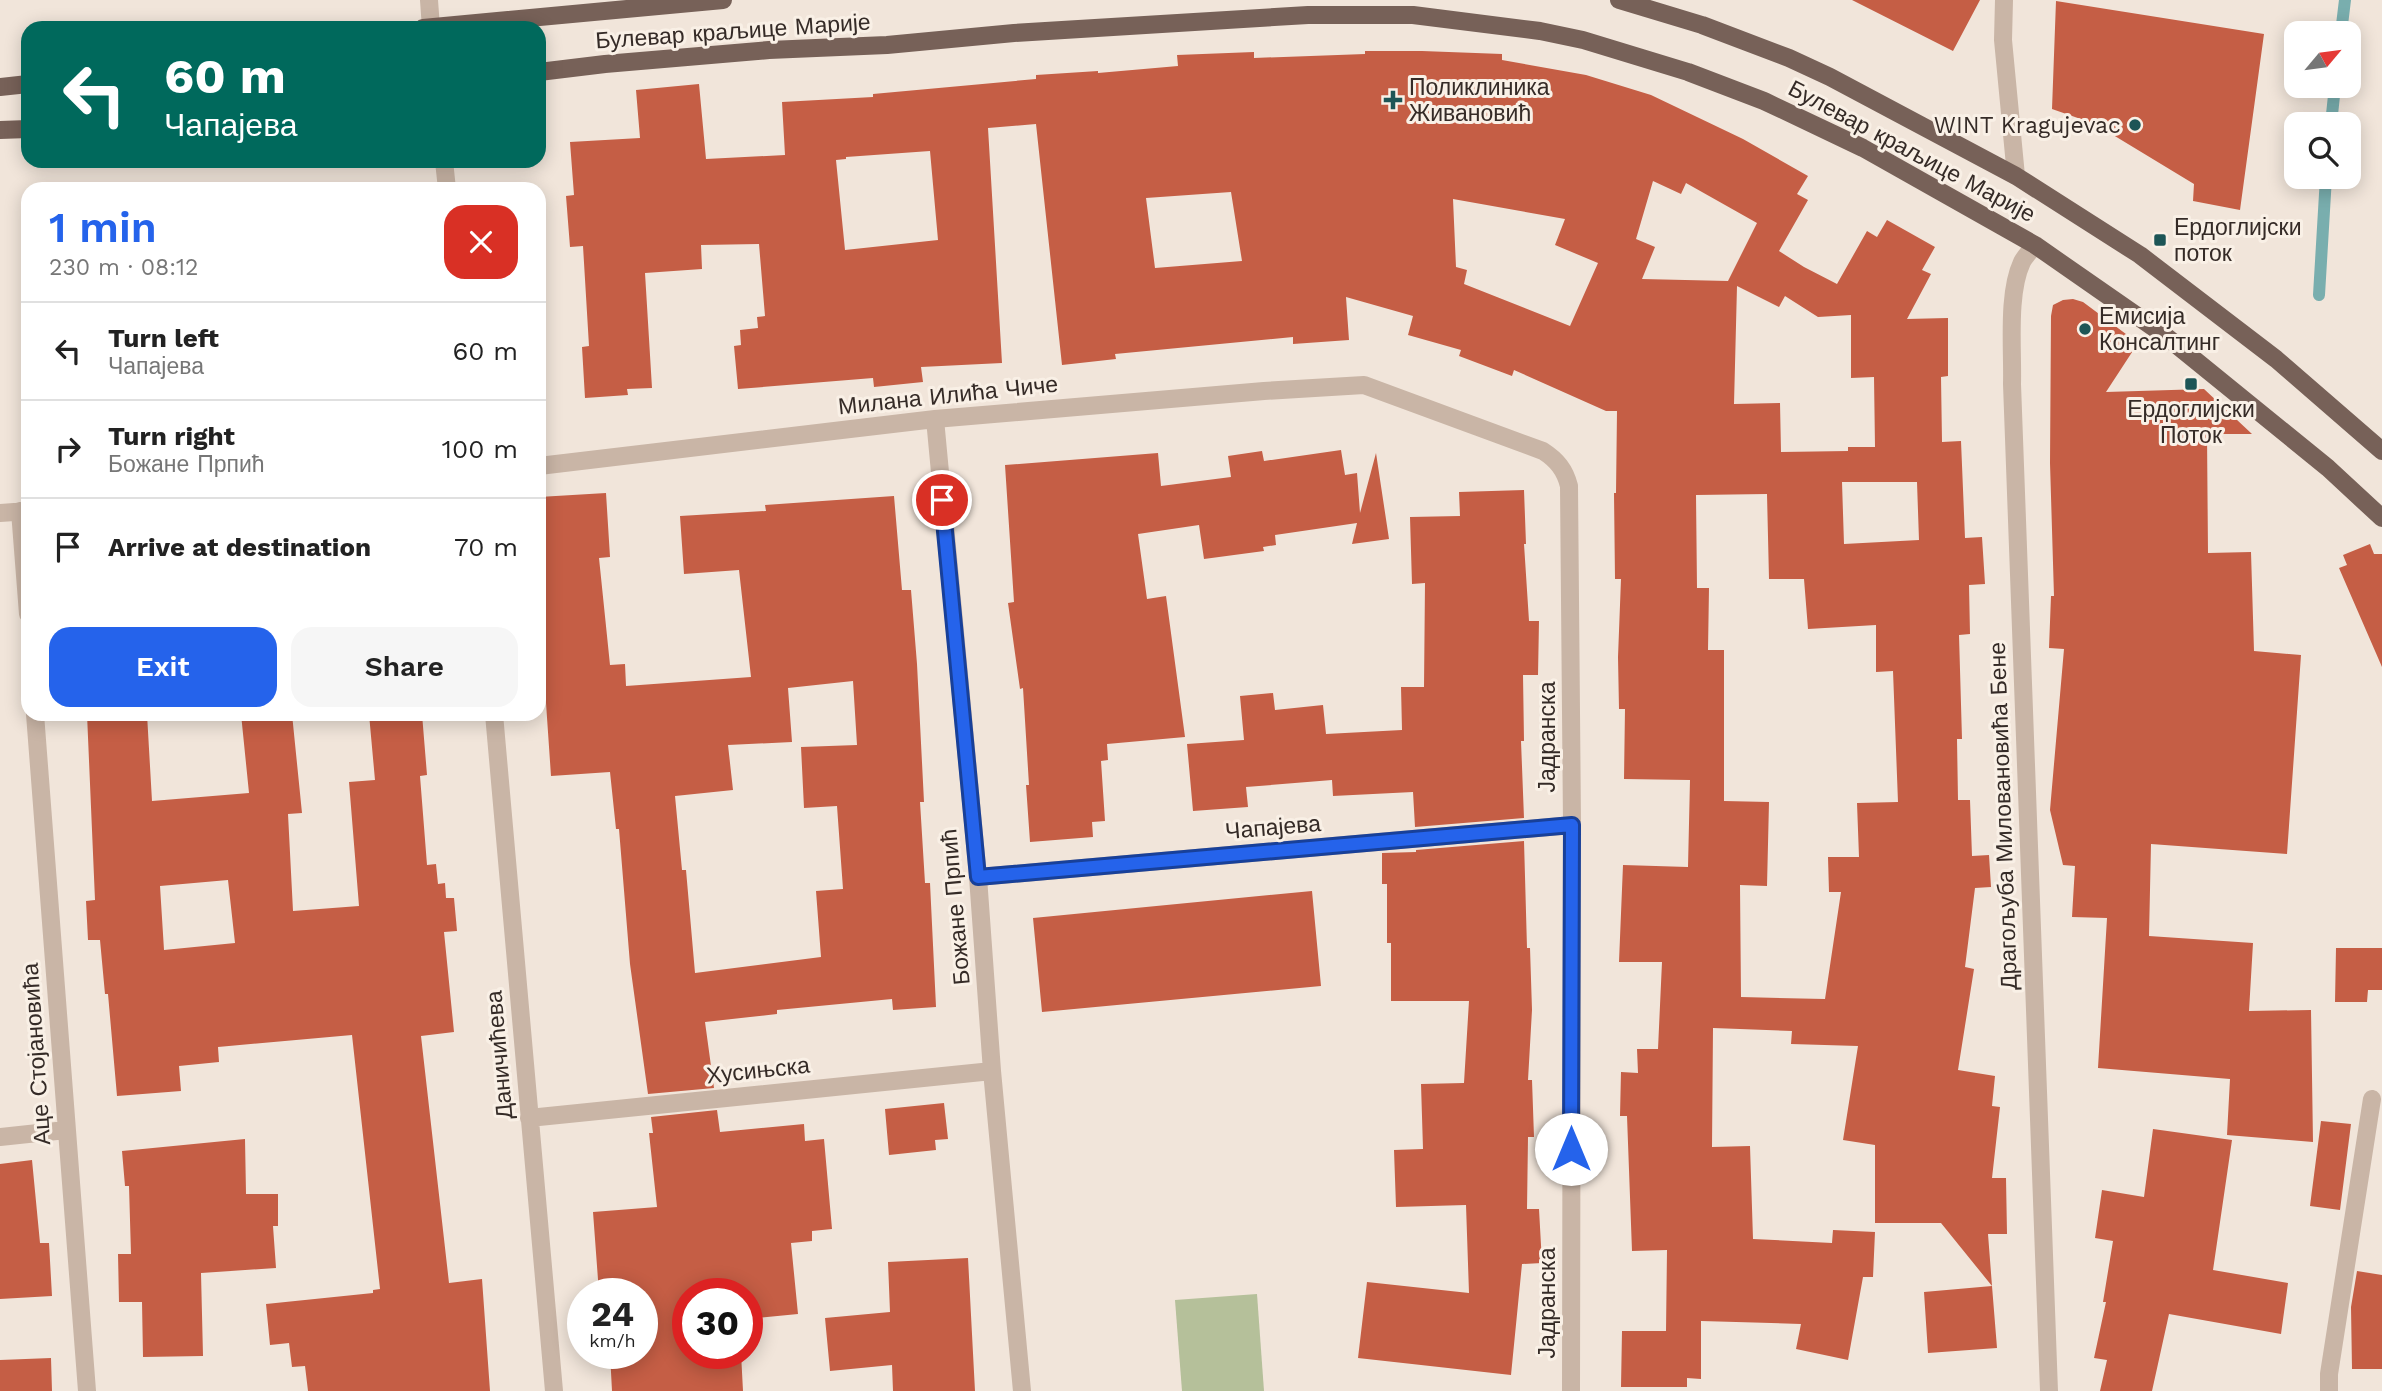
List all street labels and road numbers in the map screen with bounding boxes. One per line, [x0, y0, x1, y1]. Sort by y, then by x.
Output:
street label: Булевар краљице Марије [595, 8, 872, 55]
street label: Булевар краљице Марије [1784, 75, 2040, 228]
street label: Милана Илића Чиче [837, 371, 1059, 420]
street label: Драгољуба Миловановића Бене [1984, 641, 2023, 991]
street label: Јадранска [1534, 681, 1561, 792]
street label: Чапајева [1224, 810, 1322, 845]
street label: Божане Прпић [935, 828, 976, 986]
street label: Аце Стојановића [17, 962, 56, 1146]
street label: Даничићева [480, 989, 519, 1120]
street label: Хусињска [705, 1052, 811, 1089]
street label: Јадранска [1534, 1247, 1561, 1358]

